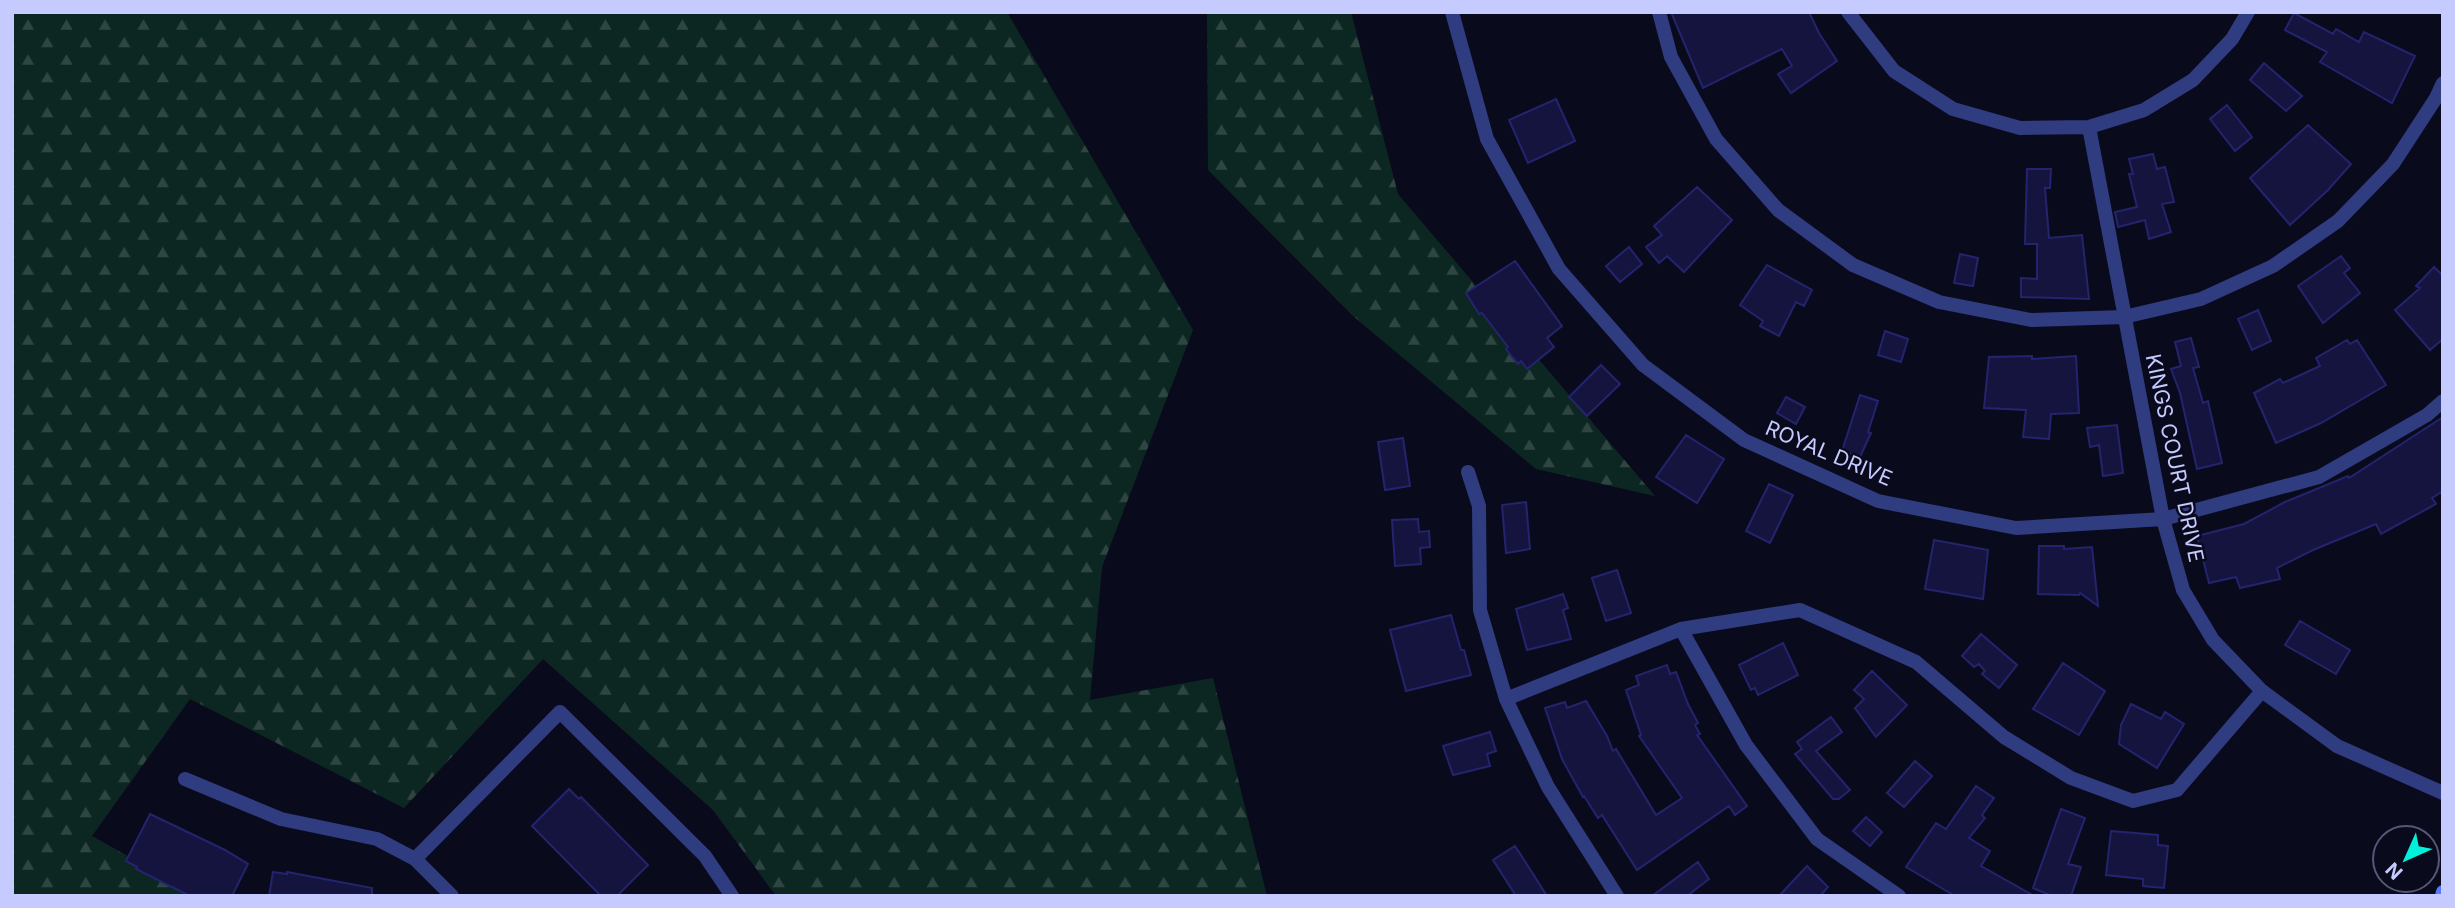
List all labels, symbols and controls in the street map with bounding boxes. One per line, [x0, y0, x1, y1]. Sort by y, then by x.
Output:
street label: KINGS COURT DRIVE [2141, 352, 2209, 564]
street label: ROYAL DRIVE [1762, 415, 1896, 491]
north arrow [2371, 824, 2441, 894]
text: N [2381, 857, 2408, 884]

